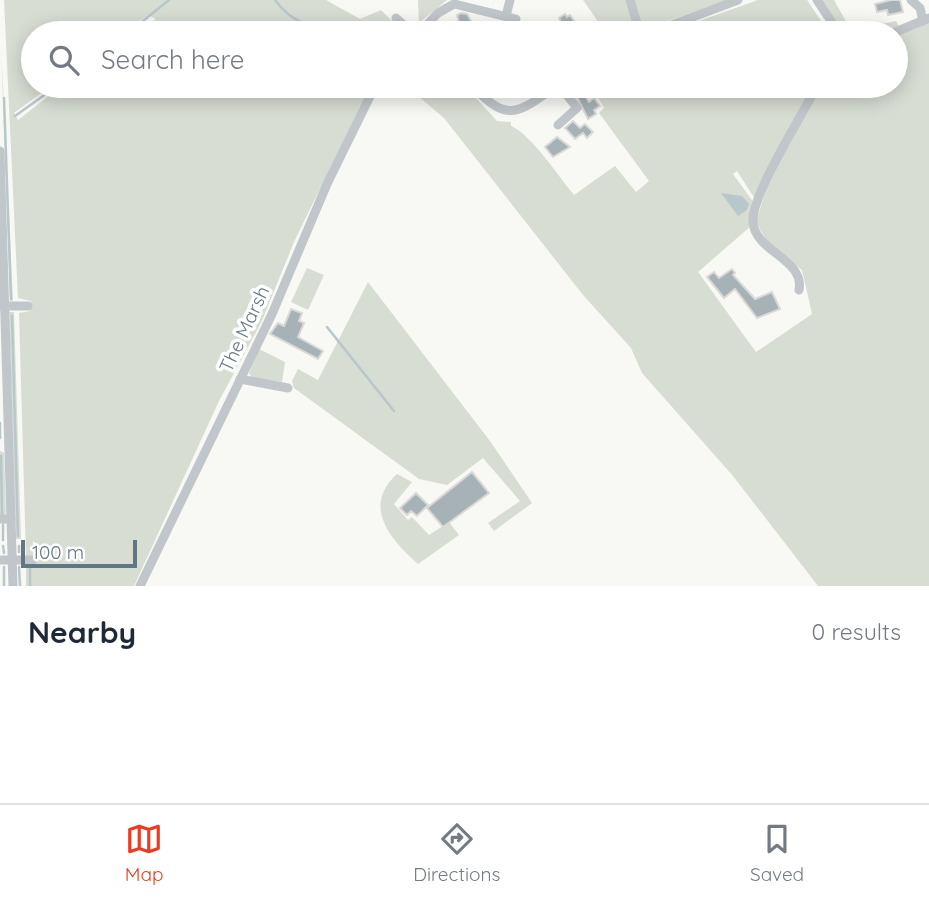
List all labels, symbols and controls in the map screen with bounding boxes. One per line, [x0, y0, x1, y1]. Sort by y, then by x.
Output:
search box [21, 21, 908, 98]
icon: search [45, 41, 83, 79]
text: Search here [101, 43, 245, 76]
street label: The Marsh [214, 282, 274, 376]
scale bar [21, 537, 136, 569]
text: 100 m [32, 540, 84, 564]
text: Nearby [28, 613, 136, 651]
text: 0 results [812, 617, 901, 646]
tab: Map [125, 820, 164, 886]
tab: Directions [413, 820, 500, 886]
tab: Saved [750, 820, 804, 886]

